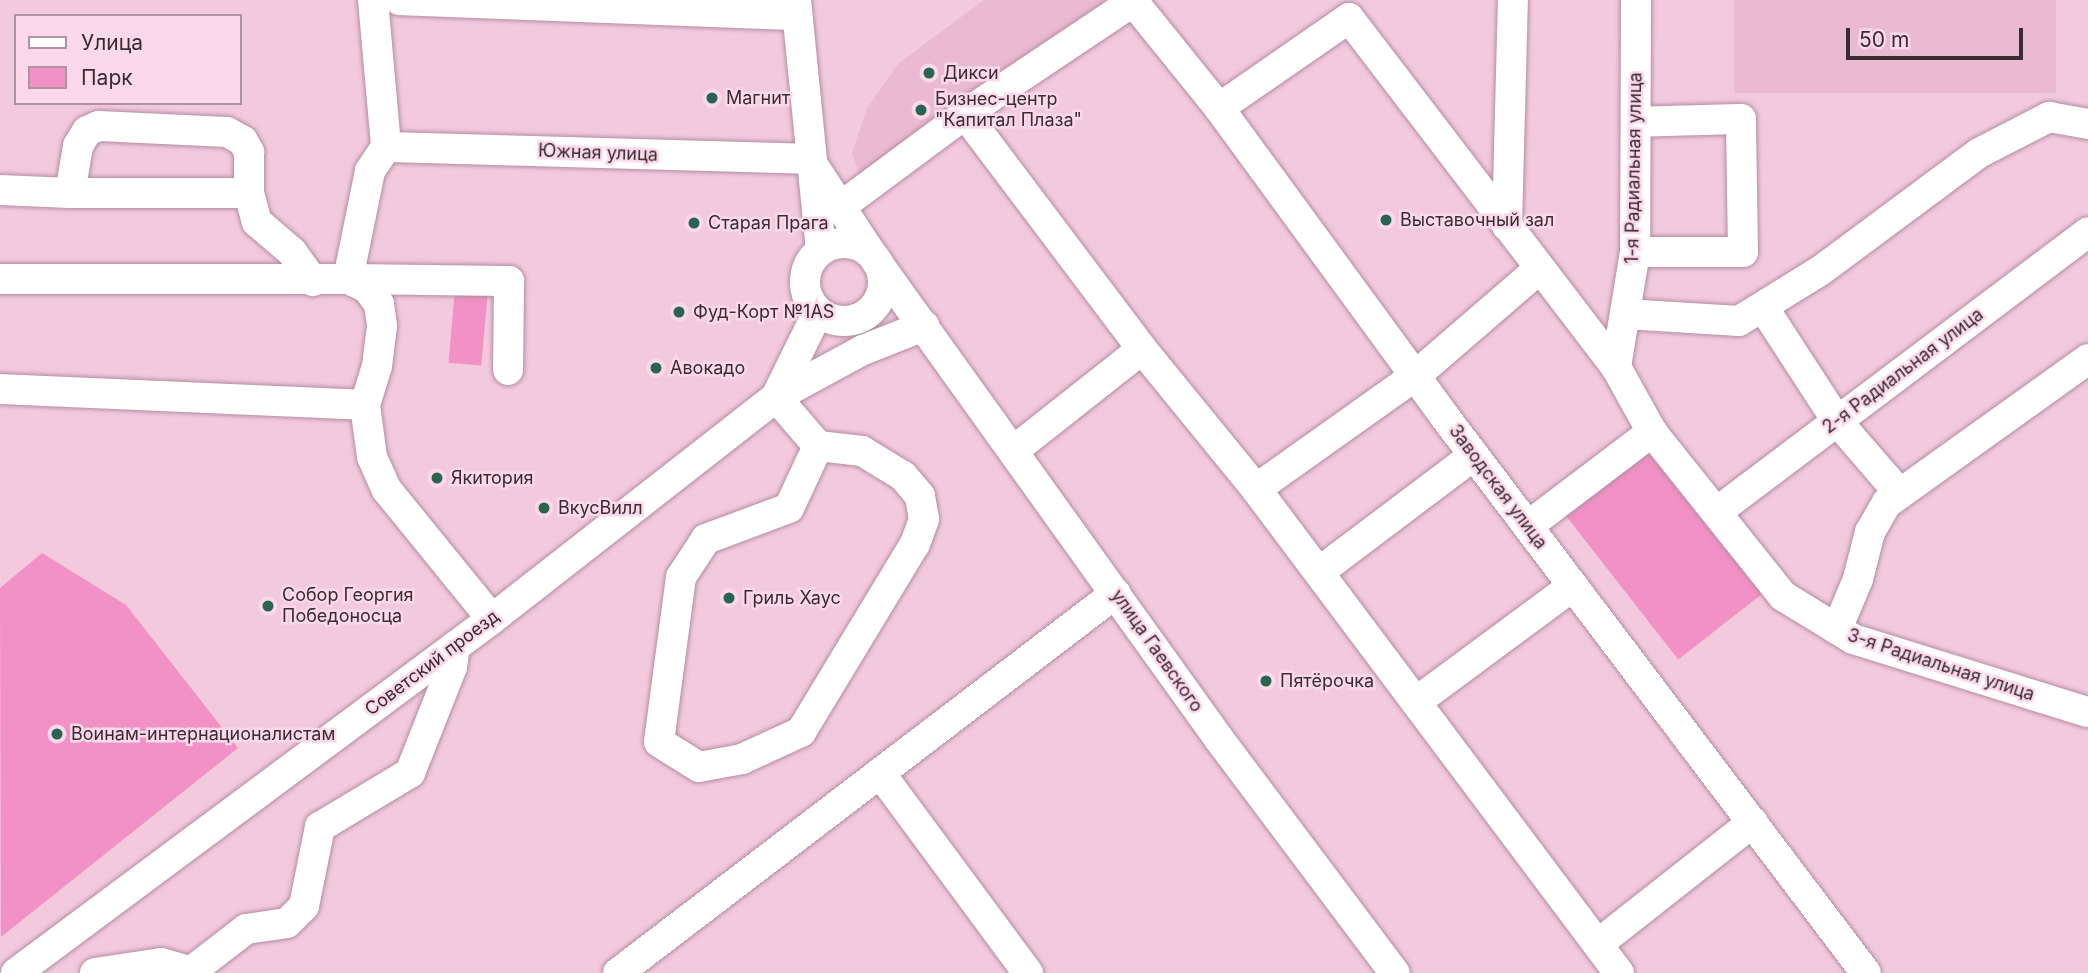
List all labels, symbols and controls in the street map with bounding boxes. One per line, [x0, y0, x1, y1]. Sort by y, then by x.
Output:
legend [14, 14, 242, 105]
scale bar [1850, 14, 2027, 58]
text: 50 m [1859, 27, 1909, 52]
text: Улица [81, 30, 143, 55]
place label: Дикси [943, 62, 999, 84]
text: Парк [81, 65, 133, 90]
marker: Дикси [921, 65, 937, 81]
street label: 1-я Радиальная улица [1622, 72, 1646, 264]
place label: Магнит [726, 87, 790, 109]
place label: Бизнес-центр "Капитал Плаза" [935, 89, 1082, 132]
marker: Магнит [704, 90, 720, 106]
marker: Бизнес-центр "Капитал Плаза" [913, 102, 929, 118]
street label: Южная улица [538, 140, 658, 166]
place label: Выставочный зал [1400, 209, 1554, 231]
place label: Старая Прага [708, 212, 829, 234]
marker: Выставочный зал [1378, 212, 1394, 228]
marker: Старая Прага [686, 215, 702, 231]
place label: Фуд-Корт №1AS [693, 301, 834, 323]
marker: Фуд-Корт №1AS [671, 304, 687, 320]
street label: 2-я Радиальная улица [1819, 304, 1987, 438]
place label: Авокадо [670, 357, 745, 379]
marker: Авокадо [648, 360, 664, 376]
street label: Заводская улица [1444, 421, 1552, 553]
place label: Якитория [451, 467, 534, 489]
marker: Якитория [429, 470, 445, 486]
place label: ВкусВилл [558, 497, 643, 519]
marker: ВкусВилл [536, 500, 552, 516]
place label: Собор Георгия Победоносца [282, 585, 414, 628]
street label: улица Гаевского [1107, 585, 1207, 717]
place label: Гриль Хаус [743, 587, 841, 609]
marker: Гриль Хаус [721, 590, 737, 606]
marker: Собор Георгия Победоносца [260, 598, 276, 614]
street label: Советский проезд [361, 606, 503, 720]
street label: 3-я Радиальная улица [1845, 625, 2037, 705]
place label: Пятёрочка [1280, 670, 1374, 692]
marker: Пятёрочка [1258, 673, 1274, 689]
place label: Воинам-интернационалистам [71, 723, 335, 745]
marker: Воинам-интернационалистам [49, 726, 65, 742]

